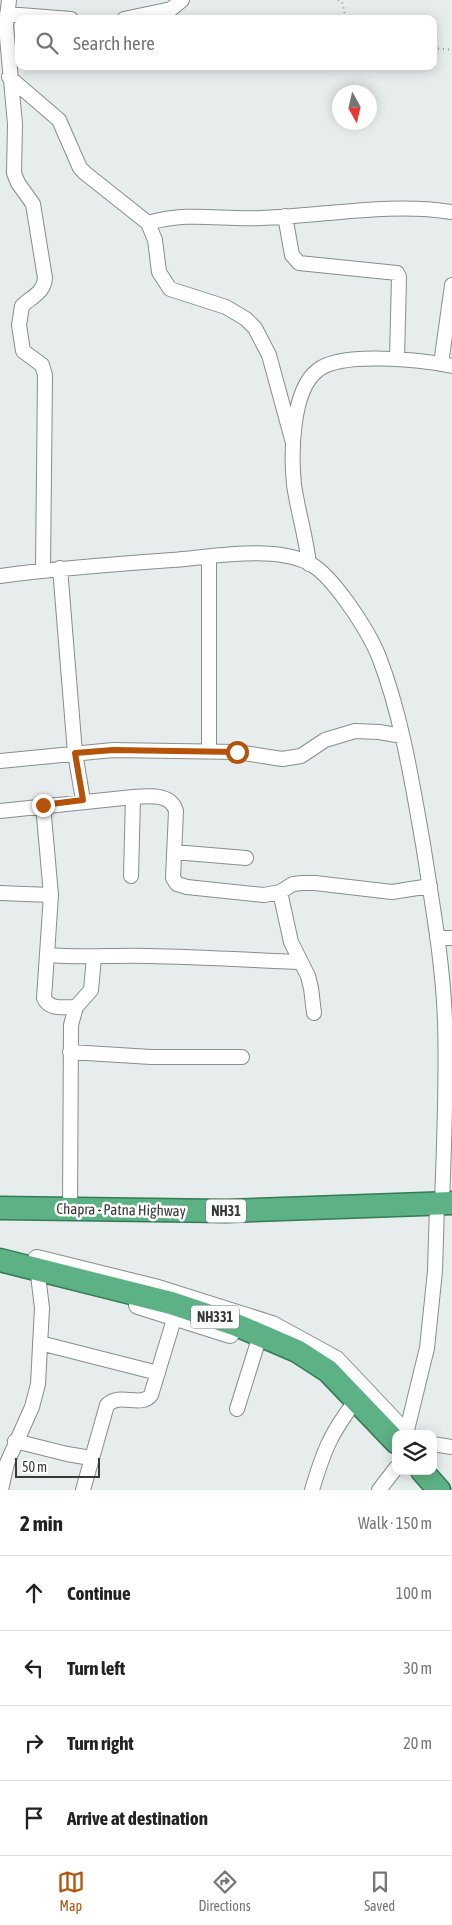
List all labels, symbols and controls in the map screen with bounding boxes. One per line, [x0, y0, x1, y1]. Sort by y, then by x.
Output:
search box [15, 15, 437, 70]
icon: search [33, 29, 61, 57]
text: Search here [73, 32, 155, 54]
north arrow [332, 85, 377, 130]
route start [226, 741, 249, 764]
route end [32, 794, 55, 817]
street label: Chapra - Patna Highway [56, 1200, 186, 1219]
road number: NH31 [206, 1200, 246, 1222]
road number: NH331 [191, 1305, 239, 1328]
map controls [392, 1430, 437, 1475]
button: layers [392, 1430, 437, 1475]
scale bar [15, 1455, 100, 1478]
text: 50 m [22, 1459, 47, 1475]
text: 2 min [20, 1511, 63, 1535]
text: Walk · 150 m [358, 1514, 432, 1532]
icon: ahead [20, 1579, 48, 1607]
text: Continue [67, 1582, 131, 1604]
text: 100 m [396, 1584, 432, 1602]
icon: left [20, 1654, 48, 1682]
text: Turn left [67, 1657, 125, 1679]
text: 30 m [403, 1659, 432, 1677]
icon: right [20, 1729, 48, 1757]
text: Turn right [67, 1732, 134, 1754]
text: 20 m [403, 1734, 432, 1752]
icon: arrive [20, 1804, 48, 1832]
text: Arrive at destination [67, 1807, 208, 1829]
tab: Map [57, 1868, 85, 1914]
tab: Directions [198, 1868, 251, 1914]
tab: Saved [364, 1868, 395, 1914]

